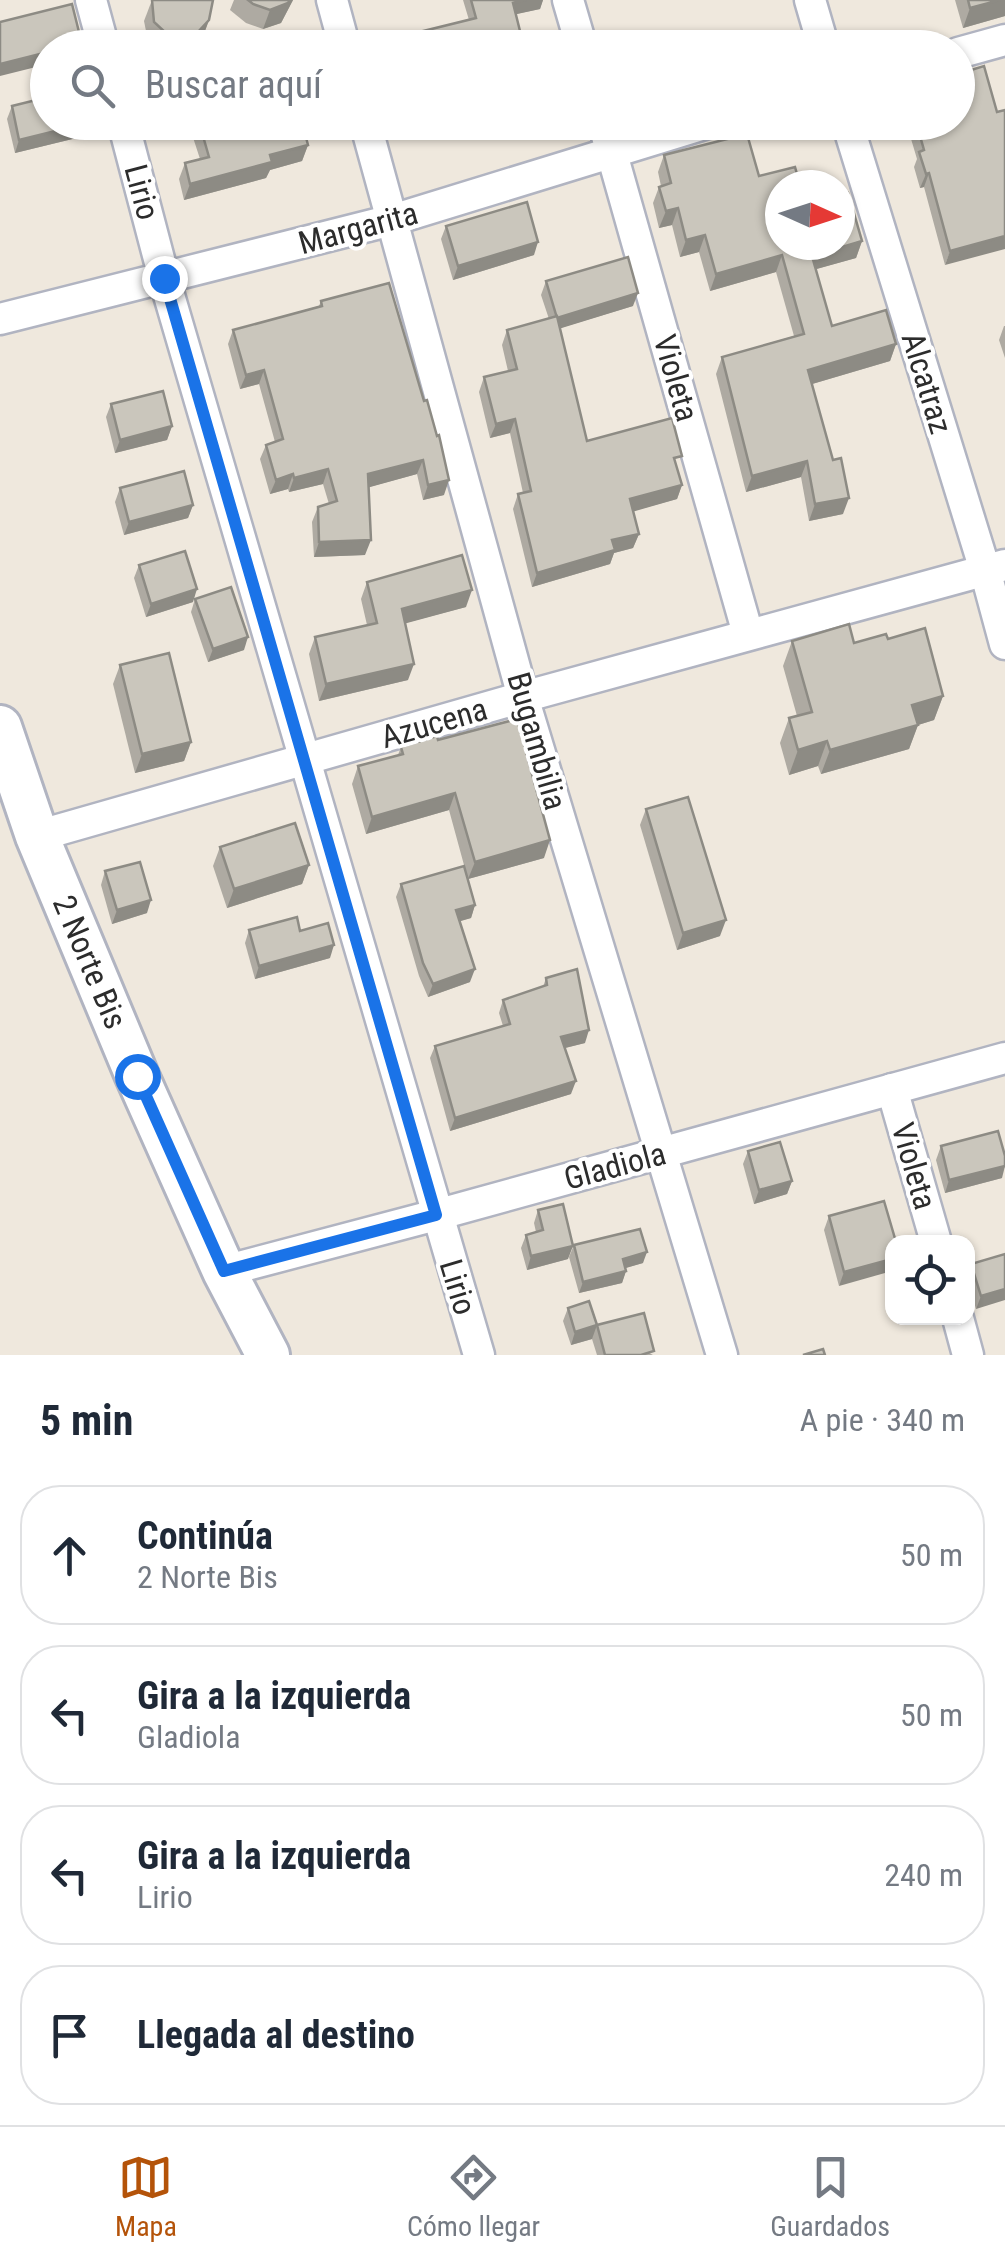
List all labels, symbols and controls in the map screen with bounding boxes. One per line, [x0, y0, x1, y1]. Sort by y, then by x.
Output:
search box [30, 30, 975, 140]
icon: search [65, 58, 120, 113]
text: Buscar aquí [145, 63, 322, 107]
street label: Lirio [116, 160, 168, 224]
north arrow [765, 170, 855, 260]
street label: Margarita [294, 194, 422, 262]
route end [142, 256, 188, 302]
street label: Alcatraz [894, 328, 960, 438]
street label: Violeta [646, 330, 706, 426]
street label: Bugambilia [499, 668, 575, 814]
street label: Azucena [376, 690, 492, 756]
street label: 2 Norte Bis [45, 890, 135, 1034]
route start [115, 1054, 161, 1100]
street label: Violeta [884, 1118, 944, 1214]
street label: Gladiola [560, 1134, 670, 1198]
map controls [885, 1235, 975, 1325]
button: locate [885, 1235, 975, 1325]
street label: Lirio [432, 1255, 484, 1319]
text: 5 min [40, 1396, 133, 1445]
text: A pie · 340 m [800, 1401, 965, 1439]
text: Continúa [137, 1514, 273, 1558]
icon: ahead [42, 1528, 97, 1583]
text: 50 m [900, 1536, 963, 1574]
text: 2 Norte Bis [137, 1558, 278, 1596]
text: Gira a la izquierda [137, 1674, 411, 1718]
icon: left [42, 1688, 97, 1743]
text: 50 m [900, 1696, 963, 1734]
text: Gladiola [137, 1718, 241, 1756]
text: Gira a la izquierda [137, 1834, 411, 1878]
icon: left [42, 1848, 97, 1903]
text: 240 m [884, 1856, 963, 1894]
text: Lirio [137, 1878, 193, 1916]
icon: arrive [42, 2008, 97, 2063]
text: Llegada al destino [137, 2013, 415, 2057]
tab: Mapa [115, 2150, 177, 2243]
tab: Cómo llegar [407, 2150, 540, 2243]
tab: Guardados [770, 2150, 890, 2243]

